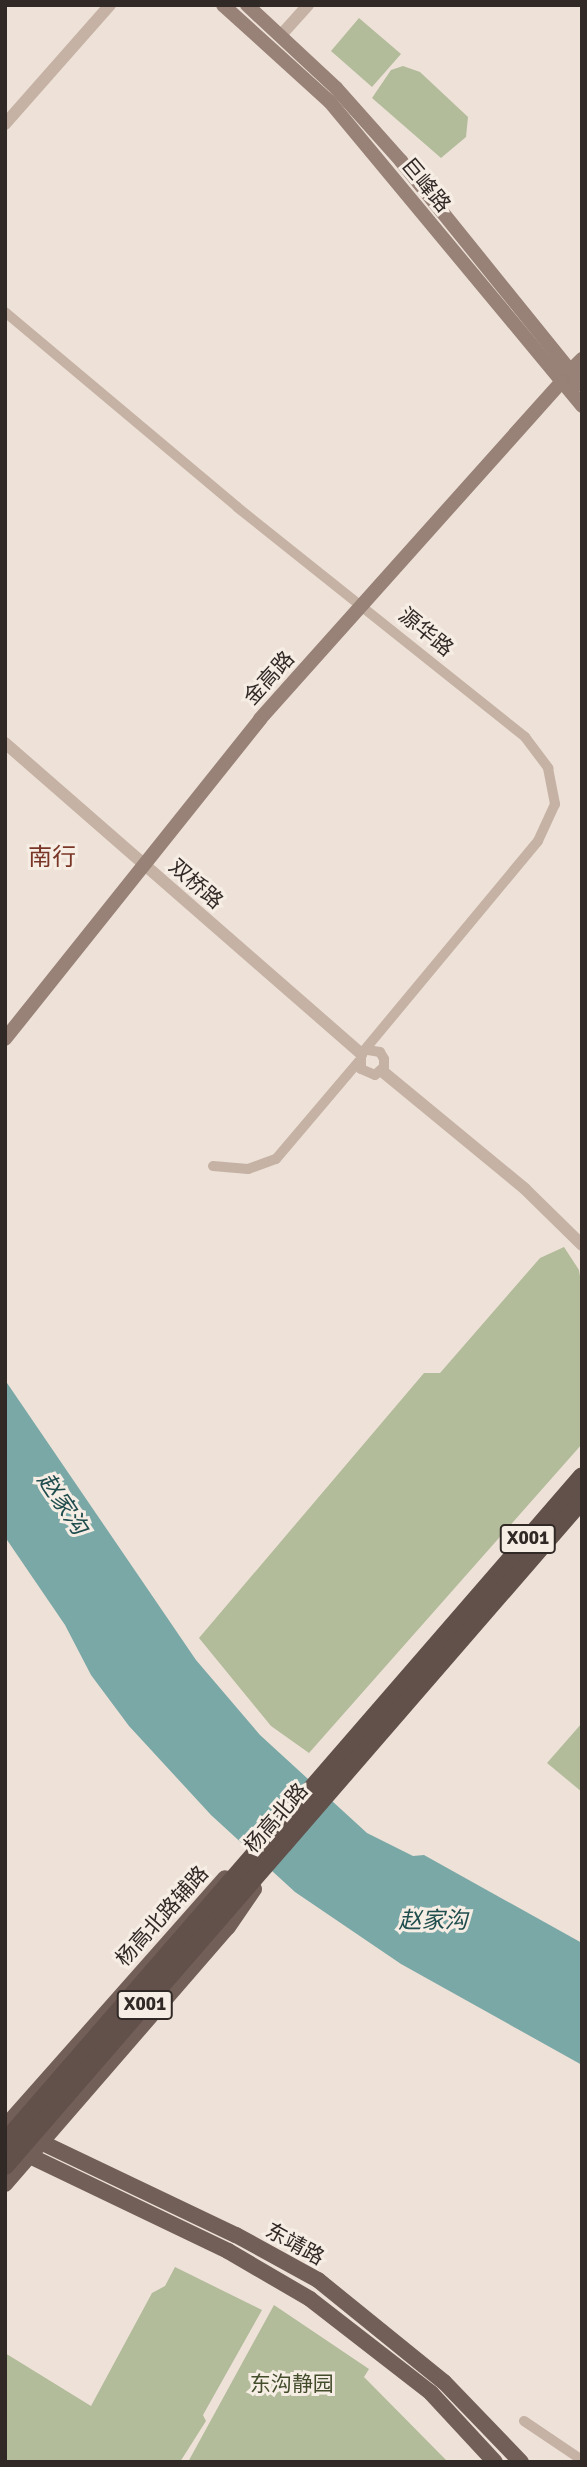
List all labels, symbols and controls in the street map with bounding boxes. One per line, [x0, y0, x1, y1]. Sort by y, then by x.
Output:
street label: 巨峰路 [396, 153, 456, 217]
street label: 源华路 [394, 602, 458, 662]
street label: 金高路 [239, 646, 299, 710]
district label: 南行 [28, 844, 76, 872]
street label: 双桥路 [164, 854, 228, 914]
water label: 赵家沟 [31, 1468, 93, 1540]
road number: X001 [498, 1524, 558, 1554]
street label: 杨高北路 [239, 1778, 313, 1858]
street label: 杨高北路辅路 [110, 1861, 214, 1971]
water label: 赵家沟 [399, 1907, 467, 1935]
road number: X001 [115, 1990, 175, 2021]
street label: 东靖路 [261, 2218, 329, 2270]
park label: 东沟静园 [250, 2371, 334, 2397]

